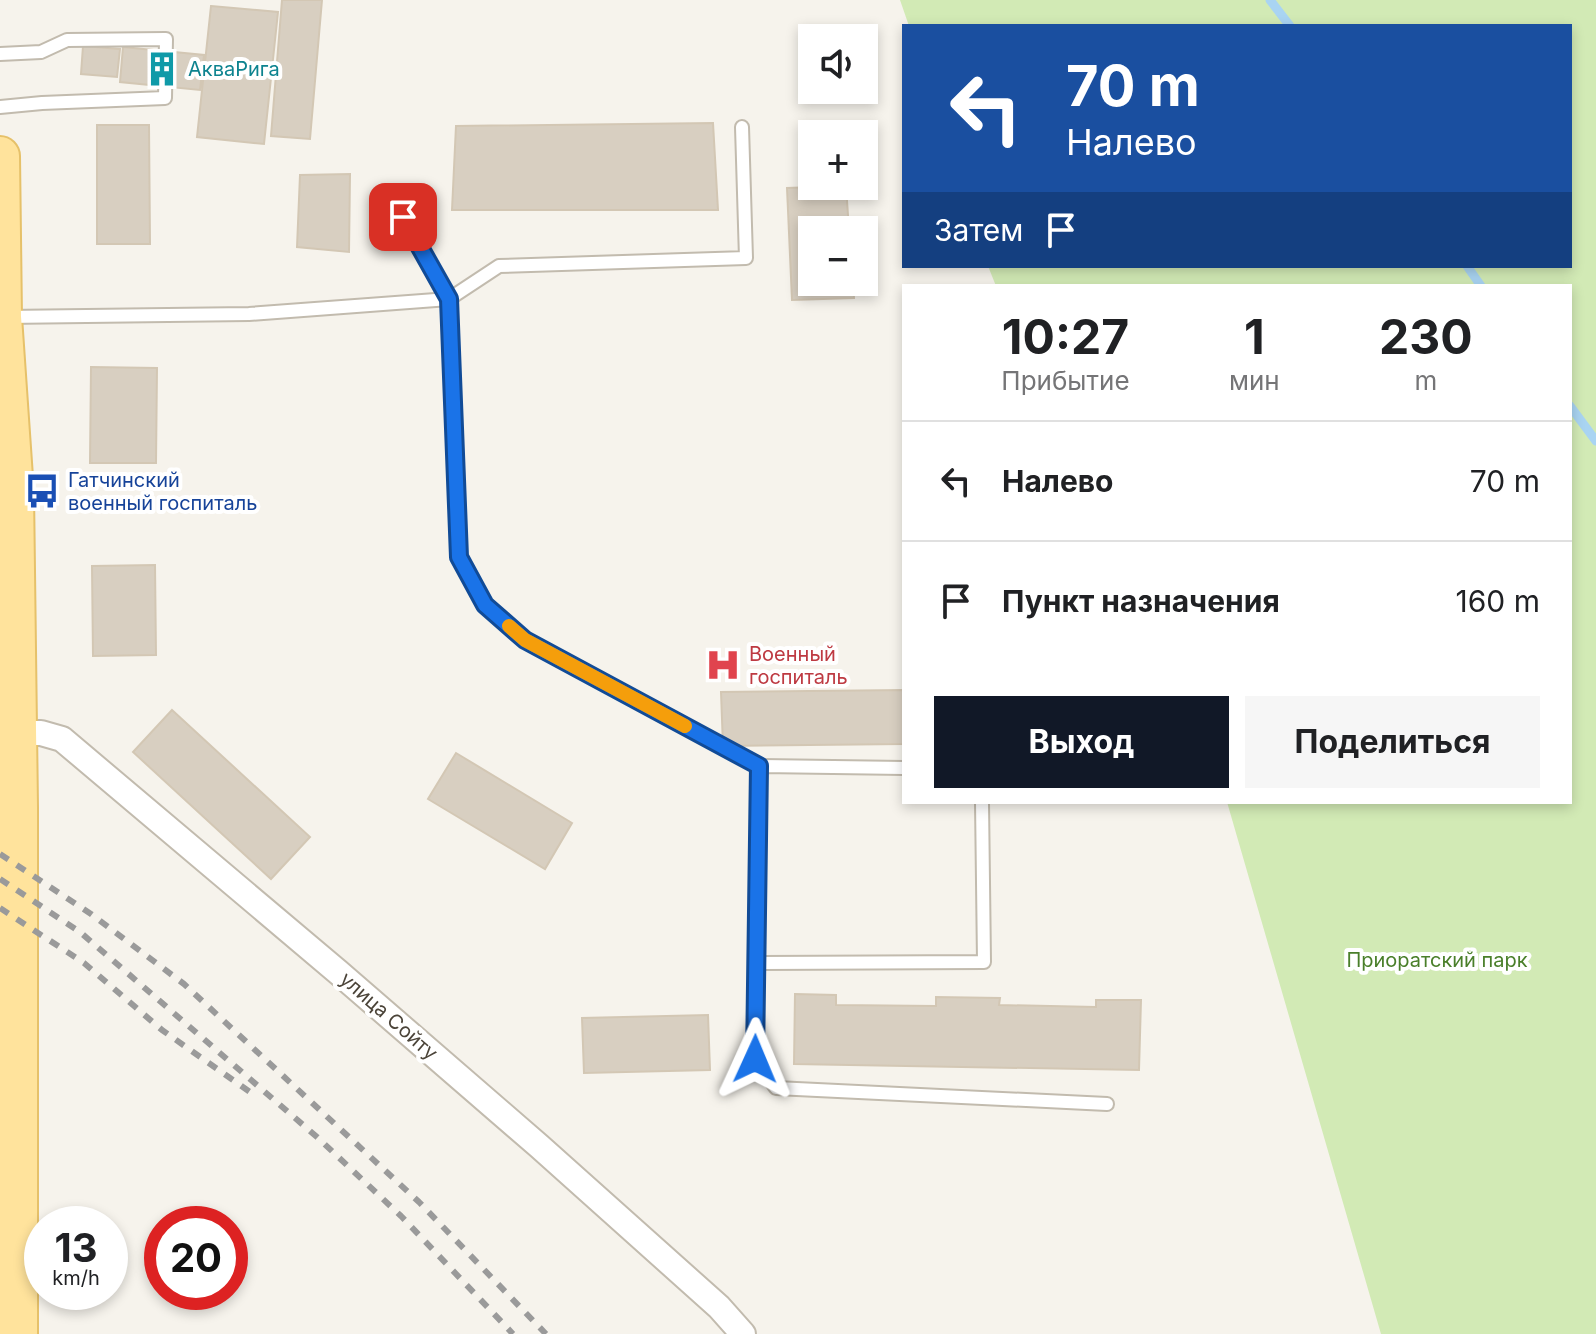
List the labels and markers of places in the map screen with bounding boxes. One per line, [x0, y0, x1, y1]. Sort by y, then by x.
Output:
building icon: АкваРига [143, 50, 181, 88]
place label: АкваРига [188, 57, 280, 81]
pin [369, 183, 437, 251]
place label: Гатчинский военный госпиталь [68, 468, 257, 515]
bus stop icon: Гатчинский военный госпиталь [23, 472, 61, 510]
place label: Военный госпиталь [749, 642, 848, 689]
hospital icon: Военный госпиталь [704, 646, 742, 684]

